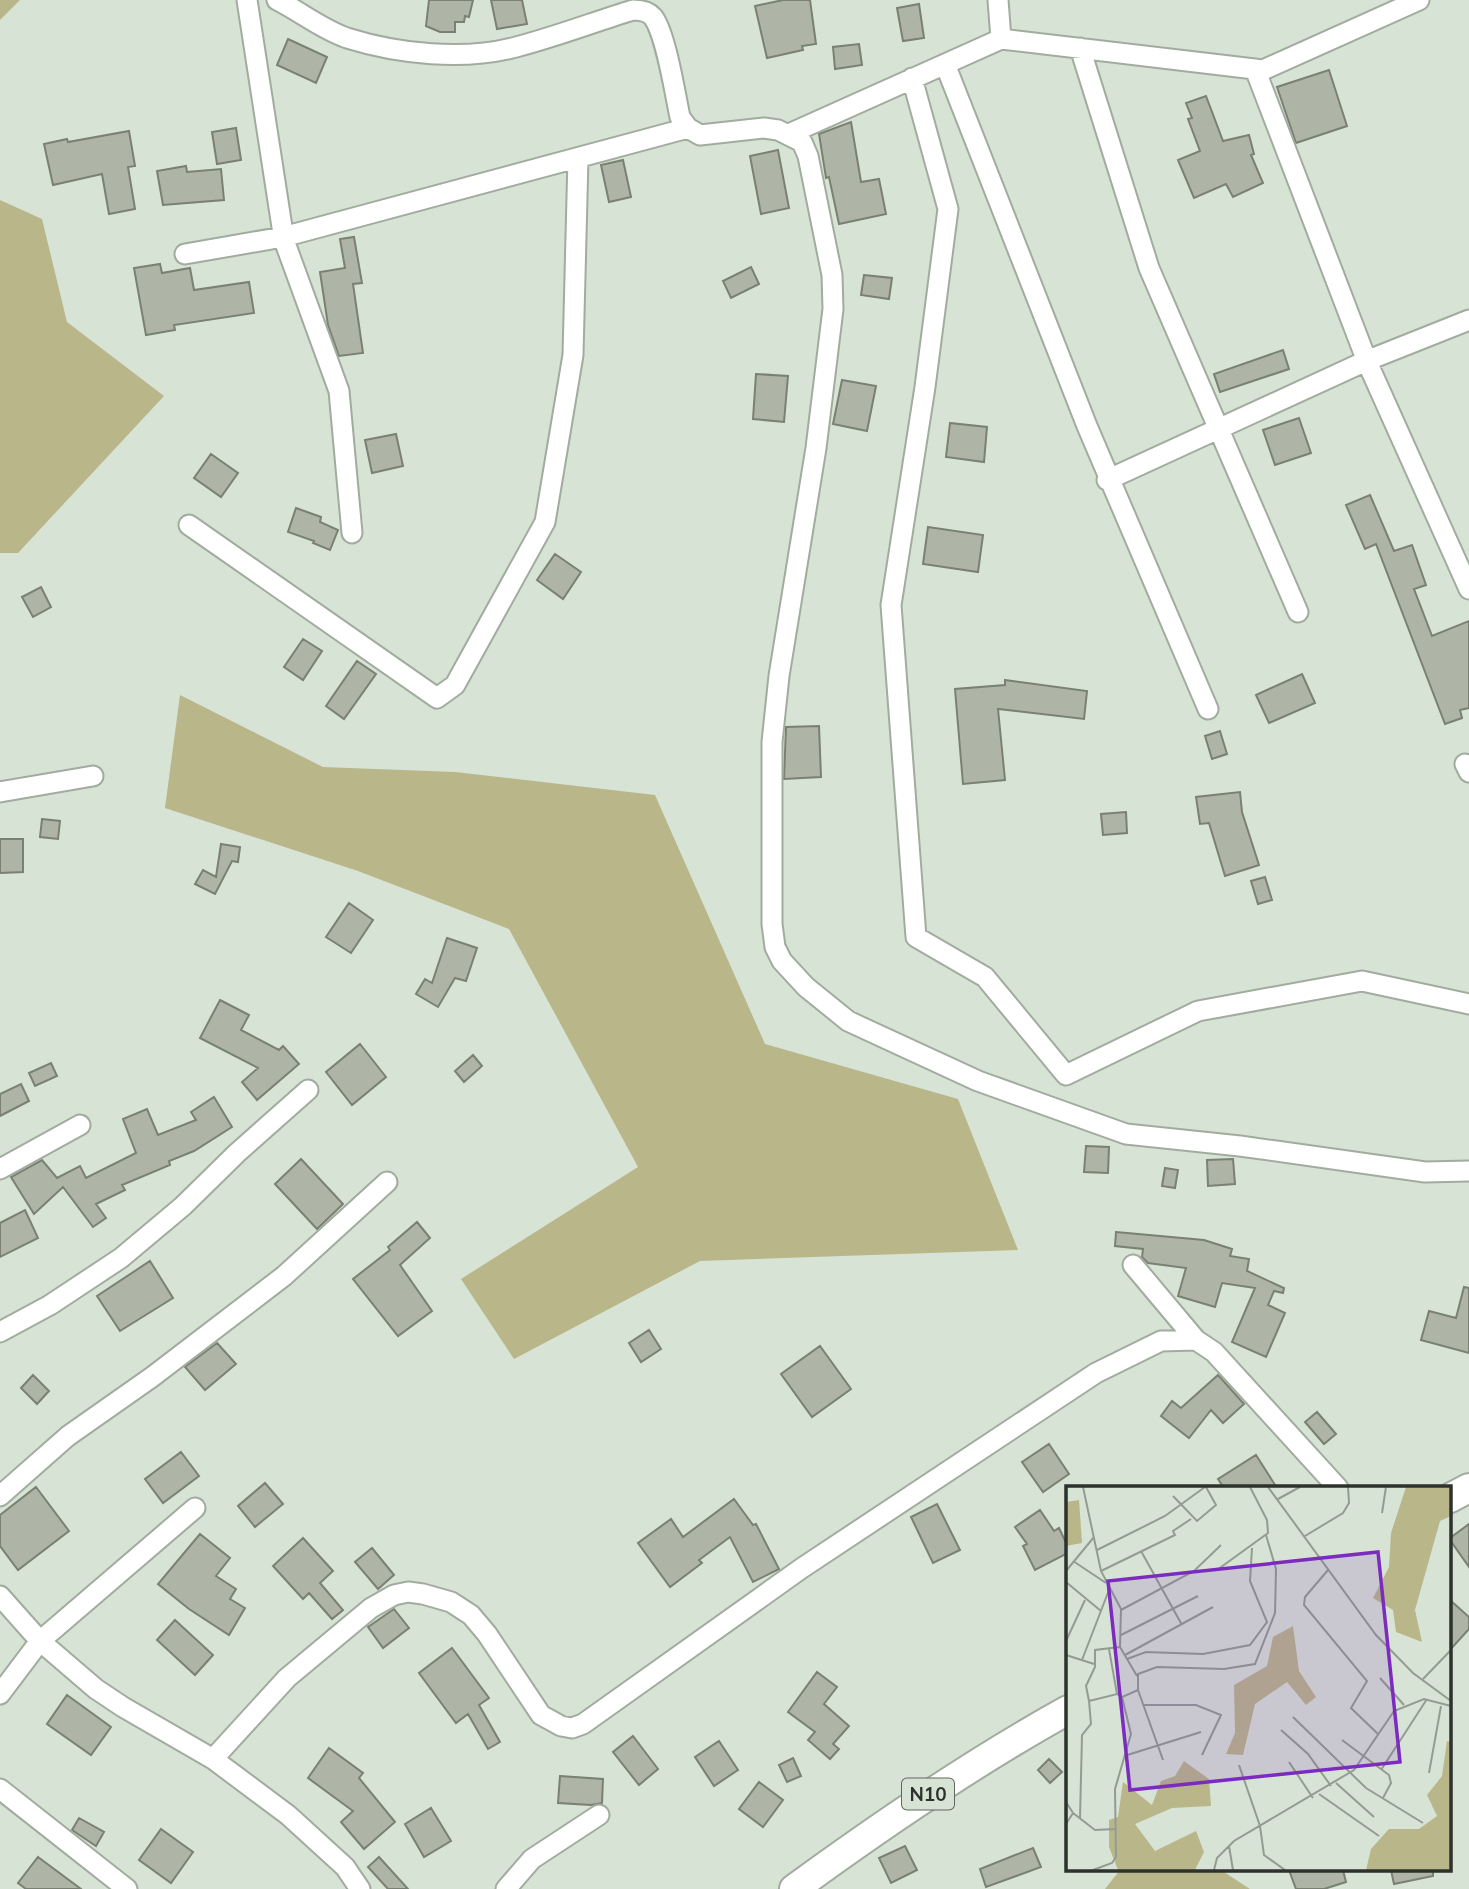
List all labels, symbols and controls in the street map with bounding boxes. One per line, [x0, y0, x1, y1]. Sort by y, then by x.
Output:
inset map [1066, 1486, 1452, 1871]
road number: N10 [902, 1778, 954, 1810]

